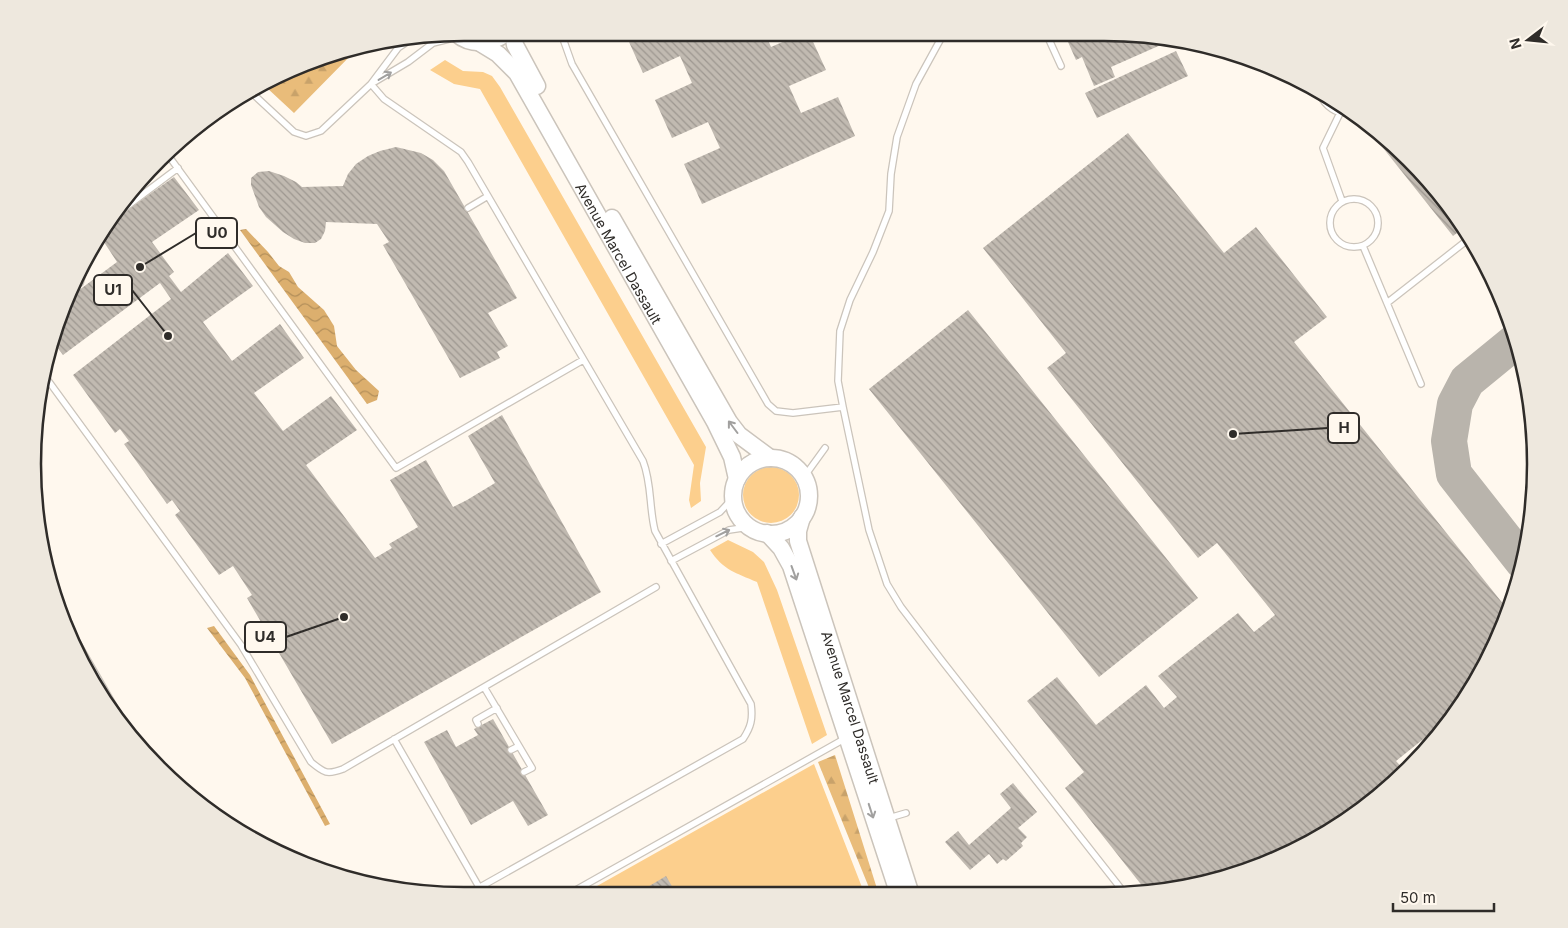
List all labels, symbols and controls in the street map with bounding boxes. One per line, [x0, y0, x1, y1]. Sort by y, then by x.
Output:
north arrow [1503, 15, 1553, 65]
text: N [1505, 36, 1525, 51]
one-way arrow [377, 70, 391, 80]
street label: Avenue Marcel Dassault [572, 180, 666, 327]
callout: U0 [196, 218, 237, 248]
text: U0 [206, 223, 228, 242]
callout: U1 [94, 275, 132, 305]
text: U1 [104, 280, 122, 299]
callout: H [1328, 413, 1359, 443]
text: H [1338, 418, 1350, 437]
one-way arrow [728, 420, 738, 434]
one-way arrow [715, 528, 730, 538]
one-way arrow [790, 565, 799, 580]
callout: U4 [245, 622, 286, 652]
text: U4 [254, 627, 276, 646]
street label: Avenue Marcel Dassault [819, 629, 883, 786]
one-way arrow [867, 802, 877, 818]
scale bar [1393, 880, 1494, 912]
text: 50 m [1400, 888, 1436, 907]

